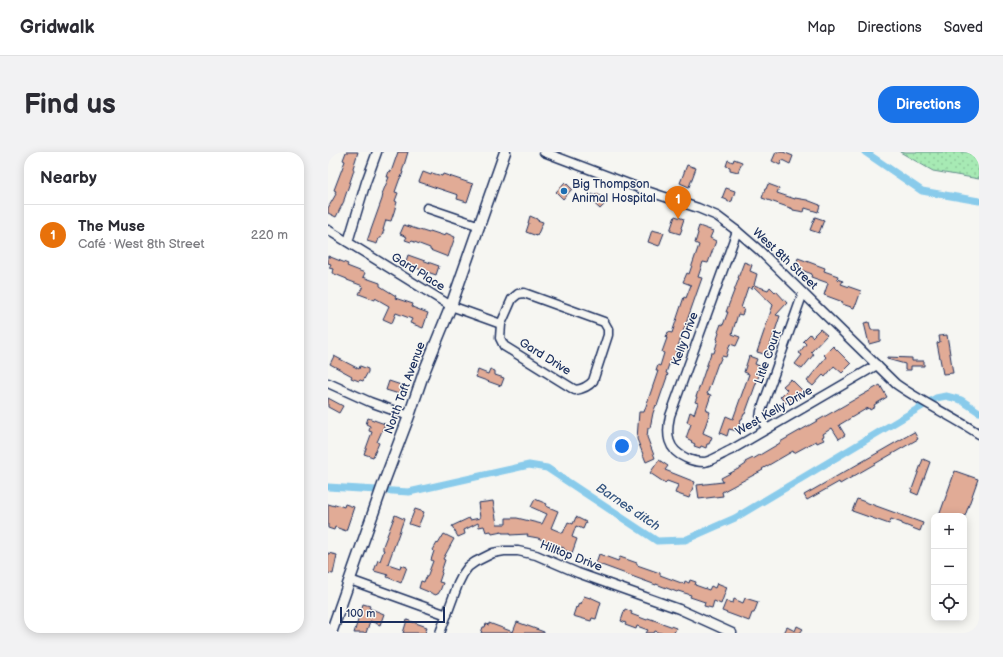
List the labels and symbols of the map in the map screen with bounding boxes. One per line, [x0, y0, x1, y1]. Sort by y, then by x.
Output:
place label: Big Thompson Animal Hospital [572, 177, 656, 206]
marker: Big Thompson Animal Hospital [559, 186, 569, 196]
pin: 1 [665, 186, 691, 219]
street label: West 8th Street [749, 225, 821, 293]
street label: Gard Place [388, 250, 448, 294]
street label: Kelly Drive [668, 310, 702, 368]
street label: Litle Court [751, 328, 785, 386]
street label: Gard Drive [516, 335, 574, 379]
street label: North Taft Avenue [381, 340, 429, 436]
street label: West Kelly Drive [733, 383, 815, 439]
your location [612, 436, 632, 456]
water label: Barnes ditch [593, 480, 663, 534]
street label: Hilltop Drive [538, 537, 604, 575]
scale bar [340, 605, 445, 624]

